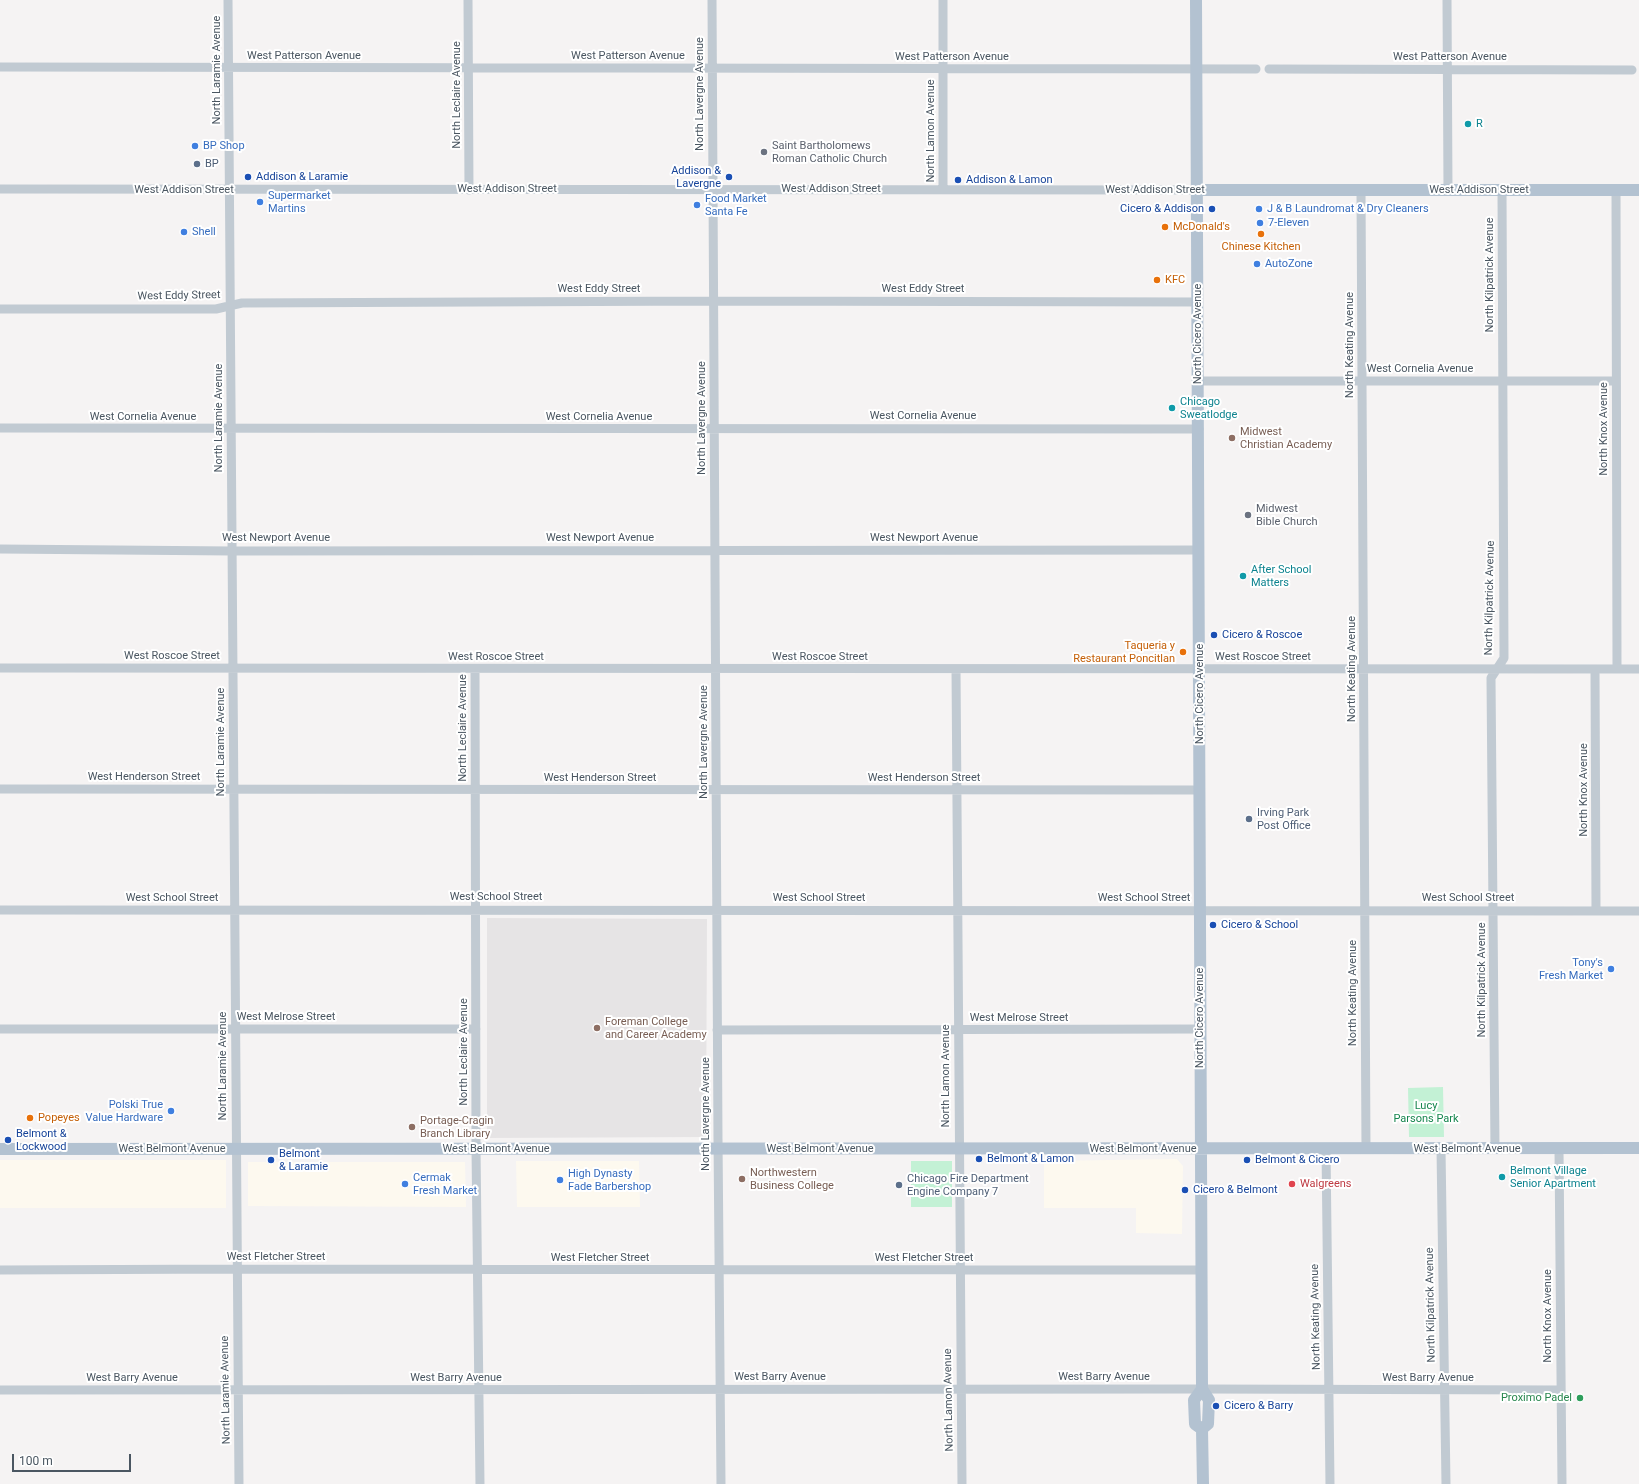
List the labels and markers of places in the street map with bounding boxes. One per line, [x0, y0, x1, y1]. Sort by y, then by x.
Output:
place label: R [1476, 117, 1483, 131]
marker: R [1463, 119, 1473, 129]
place label: BP Shop [203, 139, 245, 153]
place label: Saint Bartholomews Roman Catholic Church [772, 139, 887, 165]
marker: BP Shop [190, 141, 200, 151]
marker: Saint Bartholomews Roman Catholic Church [759, 147, 769, 157]
place label: BP [205, 157, 219, 171]
marker: BP [192, 159, 202, 169]
place label: Addison & Lavergne [671, 164, 721, 190]
place label: Addison & Laramie [256, 170, 348, 184]
marker: Addison & Laramie [243, 172, 253, 182]
marker: Addison & Lavergne [724, 172, 734, 182]
place label: Addison & Lamon [966, 173, 1052, 187]
marker: Addison & Lamon [953, 175, 963, 185]
place label: Supermarket Martins [268, 189, 331, 215]
place label: Food Market Santa Fe [705, 192, 767, 218]
marker: Supermarket Martins [255, 197, 265, 207]
marker: Food Market Santa Fe [692, 200, 702, 210]
place label: Cicero & Addison [1120, 202, 1204, 216]
place label: J & B Laundromat & Dry Cleaners [1267, 202, 1429, 216]
marker: Cicero & Addison [1207, 204, 1217, 214]
marker: J & B Laundromat & Dry Cleaners [1254, 204, 1264, 214]
place label: 7-Eleven [1268, 216, 1309, 230]
marker: 7-Eleven [1255, 218, 1265, 228]
place label: McDonald's [1173, 220, 1230, 234]
marker: McDonald's [1160, 222, 1170, 232]
place label: Shell [192, 225, 216, 239]
marker: Shell [179, 227, 189, 237]
marker: Chinese Kitchen [1256, 229, 1266, 239]
place label: Chinese Kitchen [1222, 240, 1300, 254]
place label: AutoZone [1265, 257, 1313, 271]
marker: AutoZone [1252, 259, 1262, 269]
place label: KFC [1165, 273, 1185, 287]
marker: KFC [1152, 275, 1162, 285]
place label: Chicago Sweatlodge [1180, 395, 1237, 421]
marker: Chicago Sweatlodge [1167, 403, 1177, 413]
place label: Midwest Christian Academy [1240, 425, 1332, 451]
marker: Midwest Christian Academy [1227, 433, 1237, 443]
place label: Midwest Bible Church [1256, 502, 1318, 528]
marker: Midwest Bible Church [1243, 510, 1253, 520]
place label: After School Matters [1251, 563, 1311, 589]
marker: After School Matters [1238, 571, 1248, 581]
place label: Cicero & Roscoe [1222, 628, 1302, 642]
marker: Cicero & Roscoe [1209, 630, 1219, 640]
place label: Taqueria y Restaurant Poncitlan [1073, 639, 1175, 665]
marker: Taqueria y Restaurant Poncitlan [1178, 647, 1188, 657]
place label: Irving Park Post Office [1257, 806, 1311, 832]
marker: Irving Park Post Office [1244, 814, 1254, 824]
place label: Cicero & School [1221, 918, 1298, 932]
marker: Cicero & School [1208, 920, 1218, 930]
place label: Tony's Fresh Market [1539, 956, 1603, 982]
marker: Tony's Fresh Market [1606, 964, 1616, 974]
place label: Foreman College and Career Academy [605, 1015, 707, 1041]
marker: Foreman College and Career Academy [592, 1023, 602, 1033]
place label: Polski True Value Hardware [86, 1098, 163, 1124]
marker: Polski True Value Hardware [166, 1106, 176, 1116]
place label: Popeyes [38, 1111, 80, 1125]
marker: Popeyes [25, 1113, 35, 1123]
place label: Portage-Cragin Branch Library [420, 1114, 493, 1140]
marker: Portage-Cragin Branch Library [407, 1122, 417, 1132]
place label: Belmont & Lockwood [16, 1127, 67, 1153]
marker: Belmont & Lockwood [3, 1135, 13, 1145]
place label: Belmont & Laramie [279, 1147, 328, 1173]
place label: Belmont & Lamon [987, 1152, 1074, 1166]
place label: Belmont & Cicero [1255, 1153, 1340, 1167]
marker: Belmont & Lamon [974, 1154, 984, 1164]
marker: Belmont & Laramie [266, 1155, 276, 1165]
marker: Belmont & Cicero [1242, 1155, 1252, 1165]
place label: Belmont Village Senior Apartment [1510, 1164, 1596, 1190]
place label: Northwestern Business College [750, 1166, 834, 1192]
place label: High Dynasty Fade Barbershop [568, 1167, 651, 1193]
place label: Cermak Fresh Market [413, 1171, 477, 1197]
place label: Chicago Fire Department Engine Company 7 [907, 1172, 1029, 1198]
marker: Belmont Village Senior Apartment [1497, 1172, 1507, 1182]
marker: Northwestern Business College [737, 1174, 747, 1184]
marker: High Dynasty Fade Barbershop [555, 1175, 565, 1185]
place label: Walgreens [1300, 1177, 1351, 1191]
marker: Cermak Fresh Market [400, 1179, 410, 1189]
marker: Walgreens [1287, 1179, 1297, 1189]
marker: Chicago Fire Department Engine Company 7 [894, 1180, 904, 1190]
place label: Cicero & Belmont [1193, 1183, 1278, 1197]
marker: Cicero & Belmont [1180, 1185, 1190, 1195]
place label: Proximo Padel [1501, 1391, 1572, 1405]
marker: Proximo Padel [1575, 1393, 1585, 1403]
place label: Cicero & Barry [1224, 1399, 1293, 1413]
marker: Cicero & Barry [1211, 1401, 1221, 1411]

